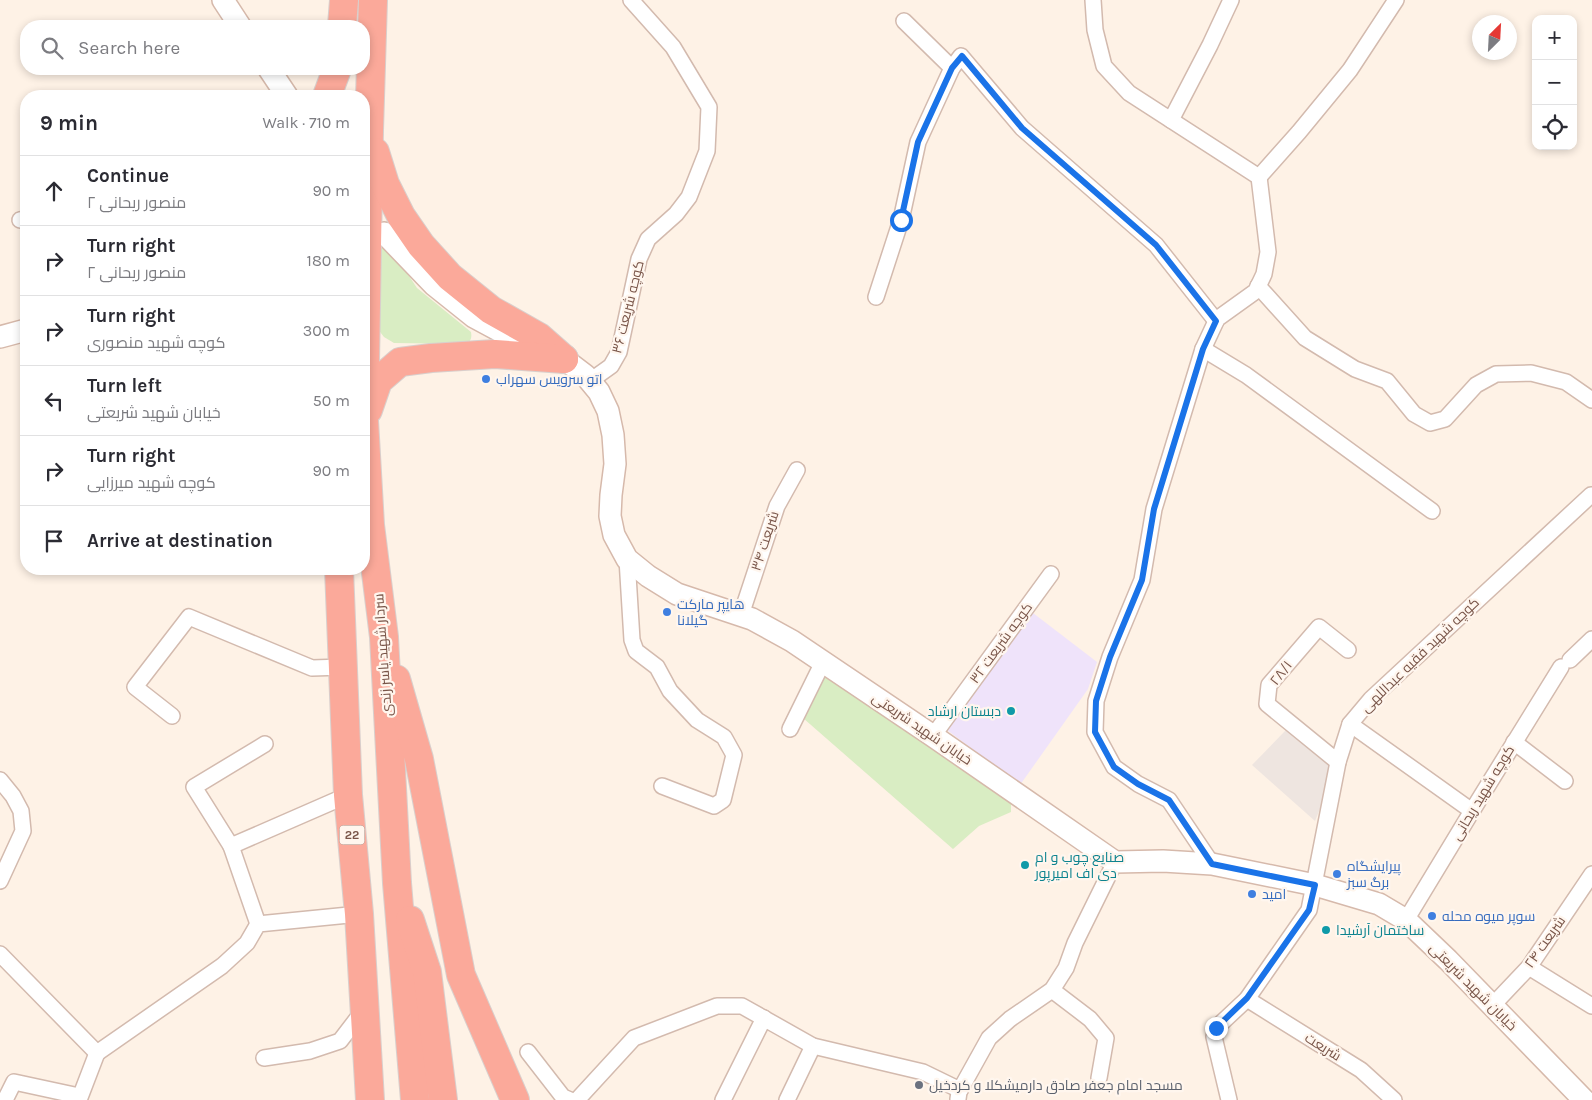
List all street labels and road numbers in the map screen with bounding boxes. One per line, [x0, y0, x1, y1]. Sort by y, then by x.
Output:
street label: کوچه شریعت ۳۶ [608, 259, 649, 355]
street label: شریعت ۳۴ [747, 509, 783, 573]
street label: سردار شهید یاسر زندی [370, 593, 396, 717]
street label: کوچه شهید فقیه عبداللهی [1357, 594, 1483, 717]
street label: کوچه شریعت ۳۲ [966, 599, 1037, 687]
street label: ۲۸/۱ [1266, 657, 1296, 689]
street label: خیابان شهید شریعتی [869, 689, 975, 769]
street label: کوچه شهید ریحانی [1448, 742, 1519, 844]
road number: 22 [340, 826, 364, 844]
street label: شریعت ۲۴ [1521, 913, 1569, 971]
street label: خیابان شهید شریعتی [1426, 940, 1520, 1034]
street label: شریعت [1302, 1029, 1344, 1065]

